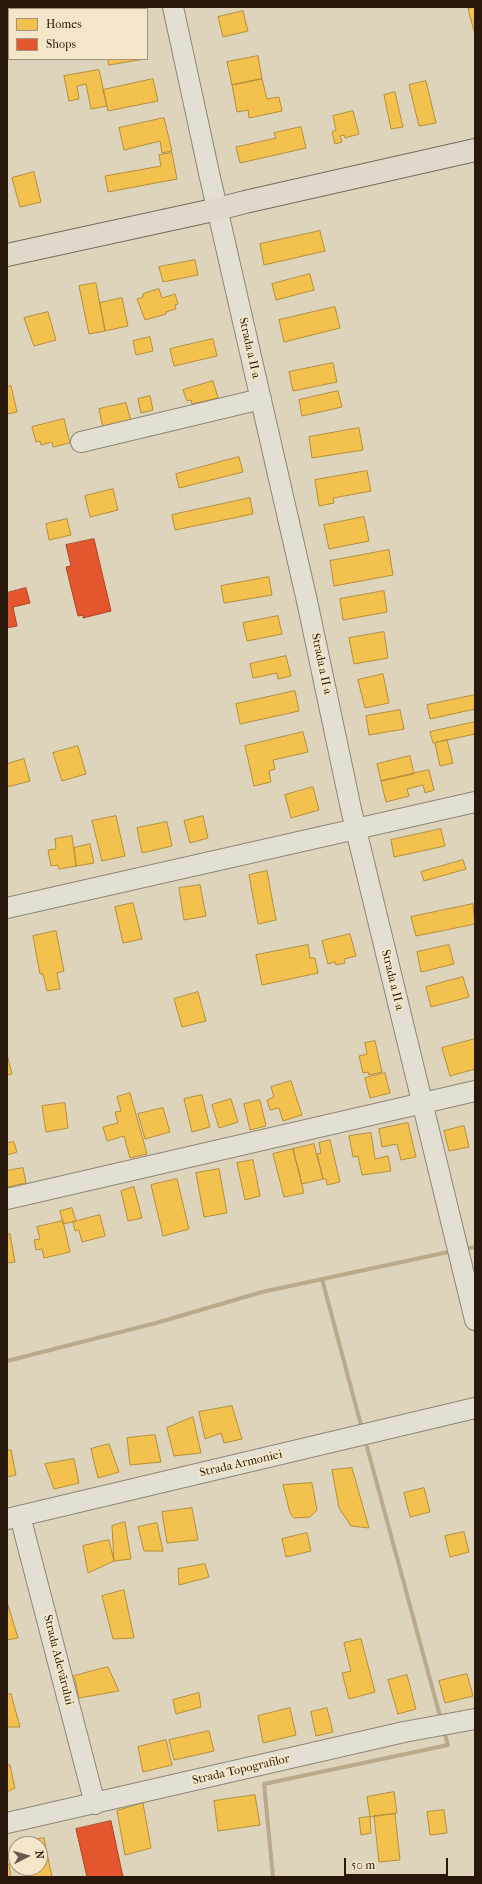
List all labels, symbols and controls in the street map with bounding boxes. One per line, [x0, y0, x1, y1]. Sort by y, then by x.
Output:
legend [8, 8, 148, 60]
text: Homes [46, 17, 82, 31]
text: Shops [46, 37, 76, 51]
street label: Strada a II-a [235, 316, 263, 380]
street label: Strada a II-a [308, 632, 334, 696]
street label: Strada a II-a [378, 948, 406, 1012]
street label: Strada Armoniei [198, 1447, 284, 1481]
street label: Strada Adevărului [40, 1613, 76, 1707]
street label: Strada Topografilor [191, 1752, 291, 1788]
north arrow [8, 1836, 48, 1876]
text: N [33, 1850, 46, 1860]
scale bar [346, 1850, 450, 1876]
text: 50 m [351, 1858, 375, 1872]

